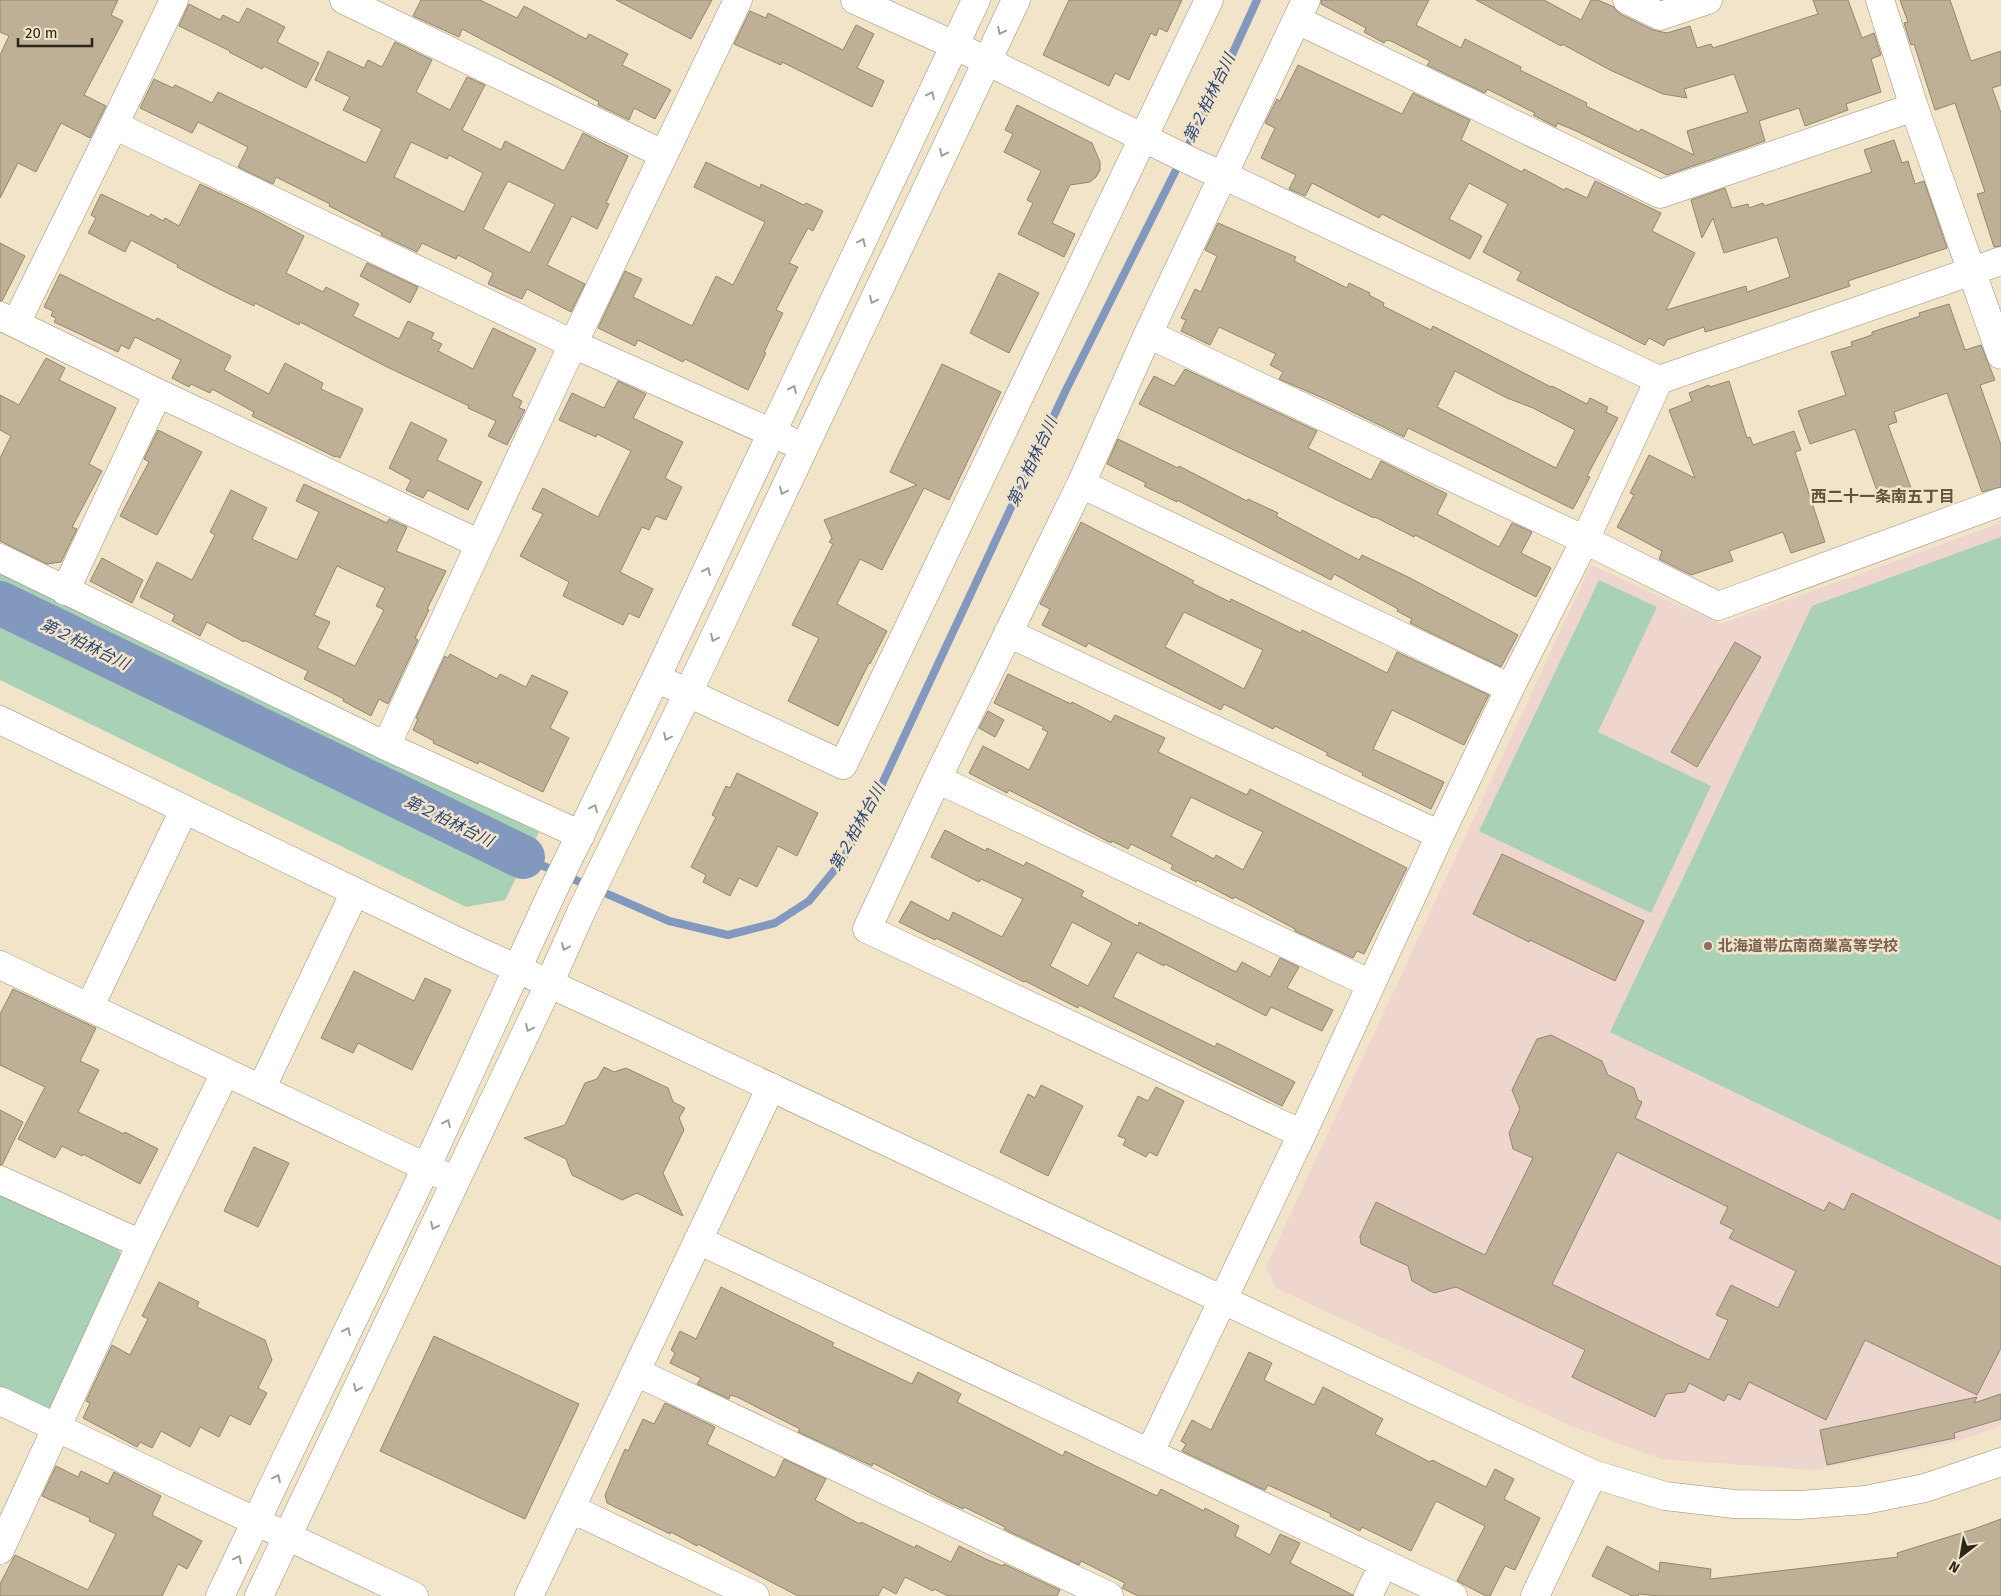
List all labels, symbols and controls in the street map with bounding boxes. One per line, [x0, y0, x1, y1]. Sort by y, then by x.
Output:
scale bar [18, 15, 91, 47]
text: 20 m [25, 24, 58, 42]
one-way arrow [997, 26, 1007, 35]
water label: 第２柏林台川 [1179, 49, 1239, 145]
one-way arrow [925, 91, 935, 100]
one-way arrow [939, 148, 949, 157]
one-way arrow [855, 238, 866, 247]
one-way arrow [869, 295, 880, 304]
one-way arrow [786, 385, 797, 394]
water label: 第２柏林台川 [1003, 413, 1062, 510]
one-way arrow [778, 486, 789, 495]
district label: 西二十一条南五丁目 [1811, 487, 1955, 506]
one-way arrow [701, 567, 711, 576]
water label: 第２柏林台川 [38, 614, 134, 674]
one-way arrow [710, 633, 720, 642]
one-way arrow [663, 732, 673, 741]
water label: 第２柏林台川 [825, 779, 890, 874]
water label: 第２柏林台川 [402, 791, 498, 851]
one-way arrow [587, 804, 598, 813]
place label: 北海道帯広南商業高等学校 [1718, 937, 1898, 955]
marker: 北海道帯広南商業高等学校 [1702, 940, 1714, 952]
one-way arrow [561, 942, 572, 951]
one-way arrow [524, 1023, 535, 1032]
one-way arrow [440, 1119, 451, 1128]
one-way arrow [430, 1220, 440, 1229]
one-way arrow [341, 1327, 352, 1336]
one-way arrow [353, 1383, 364, 1392]
one-way arrow [271, 1474, 281, 1483]
north arrow [1936, 1531, 1986, 1581]
one-way arrow [232, 1555, 242, 1564]
text: N [1946, 1557, 1963, 1576]

